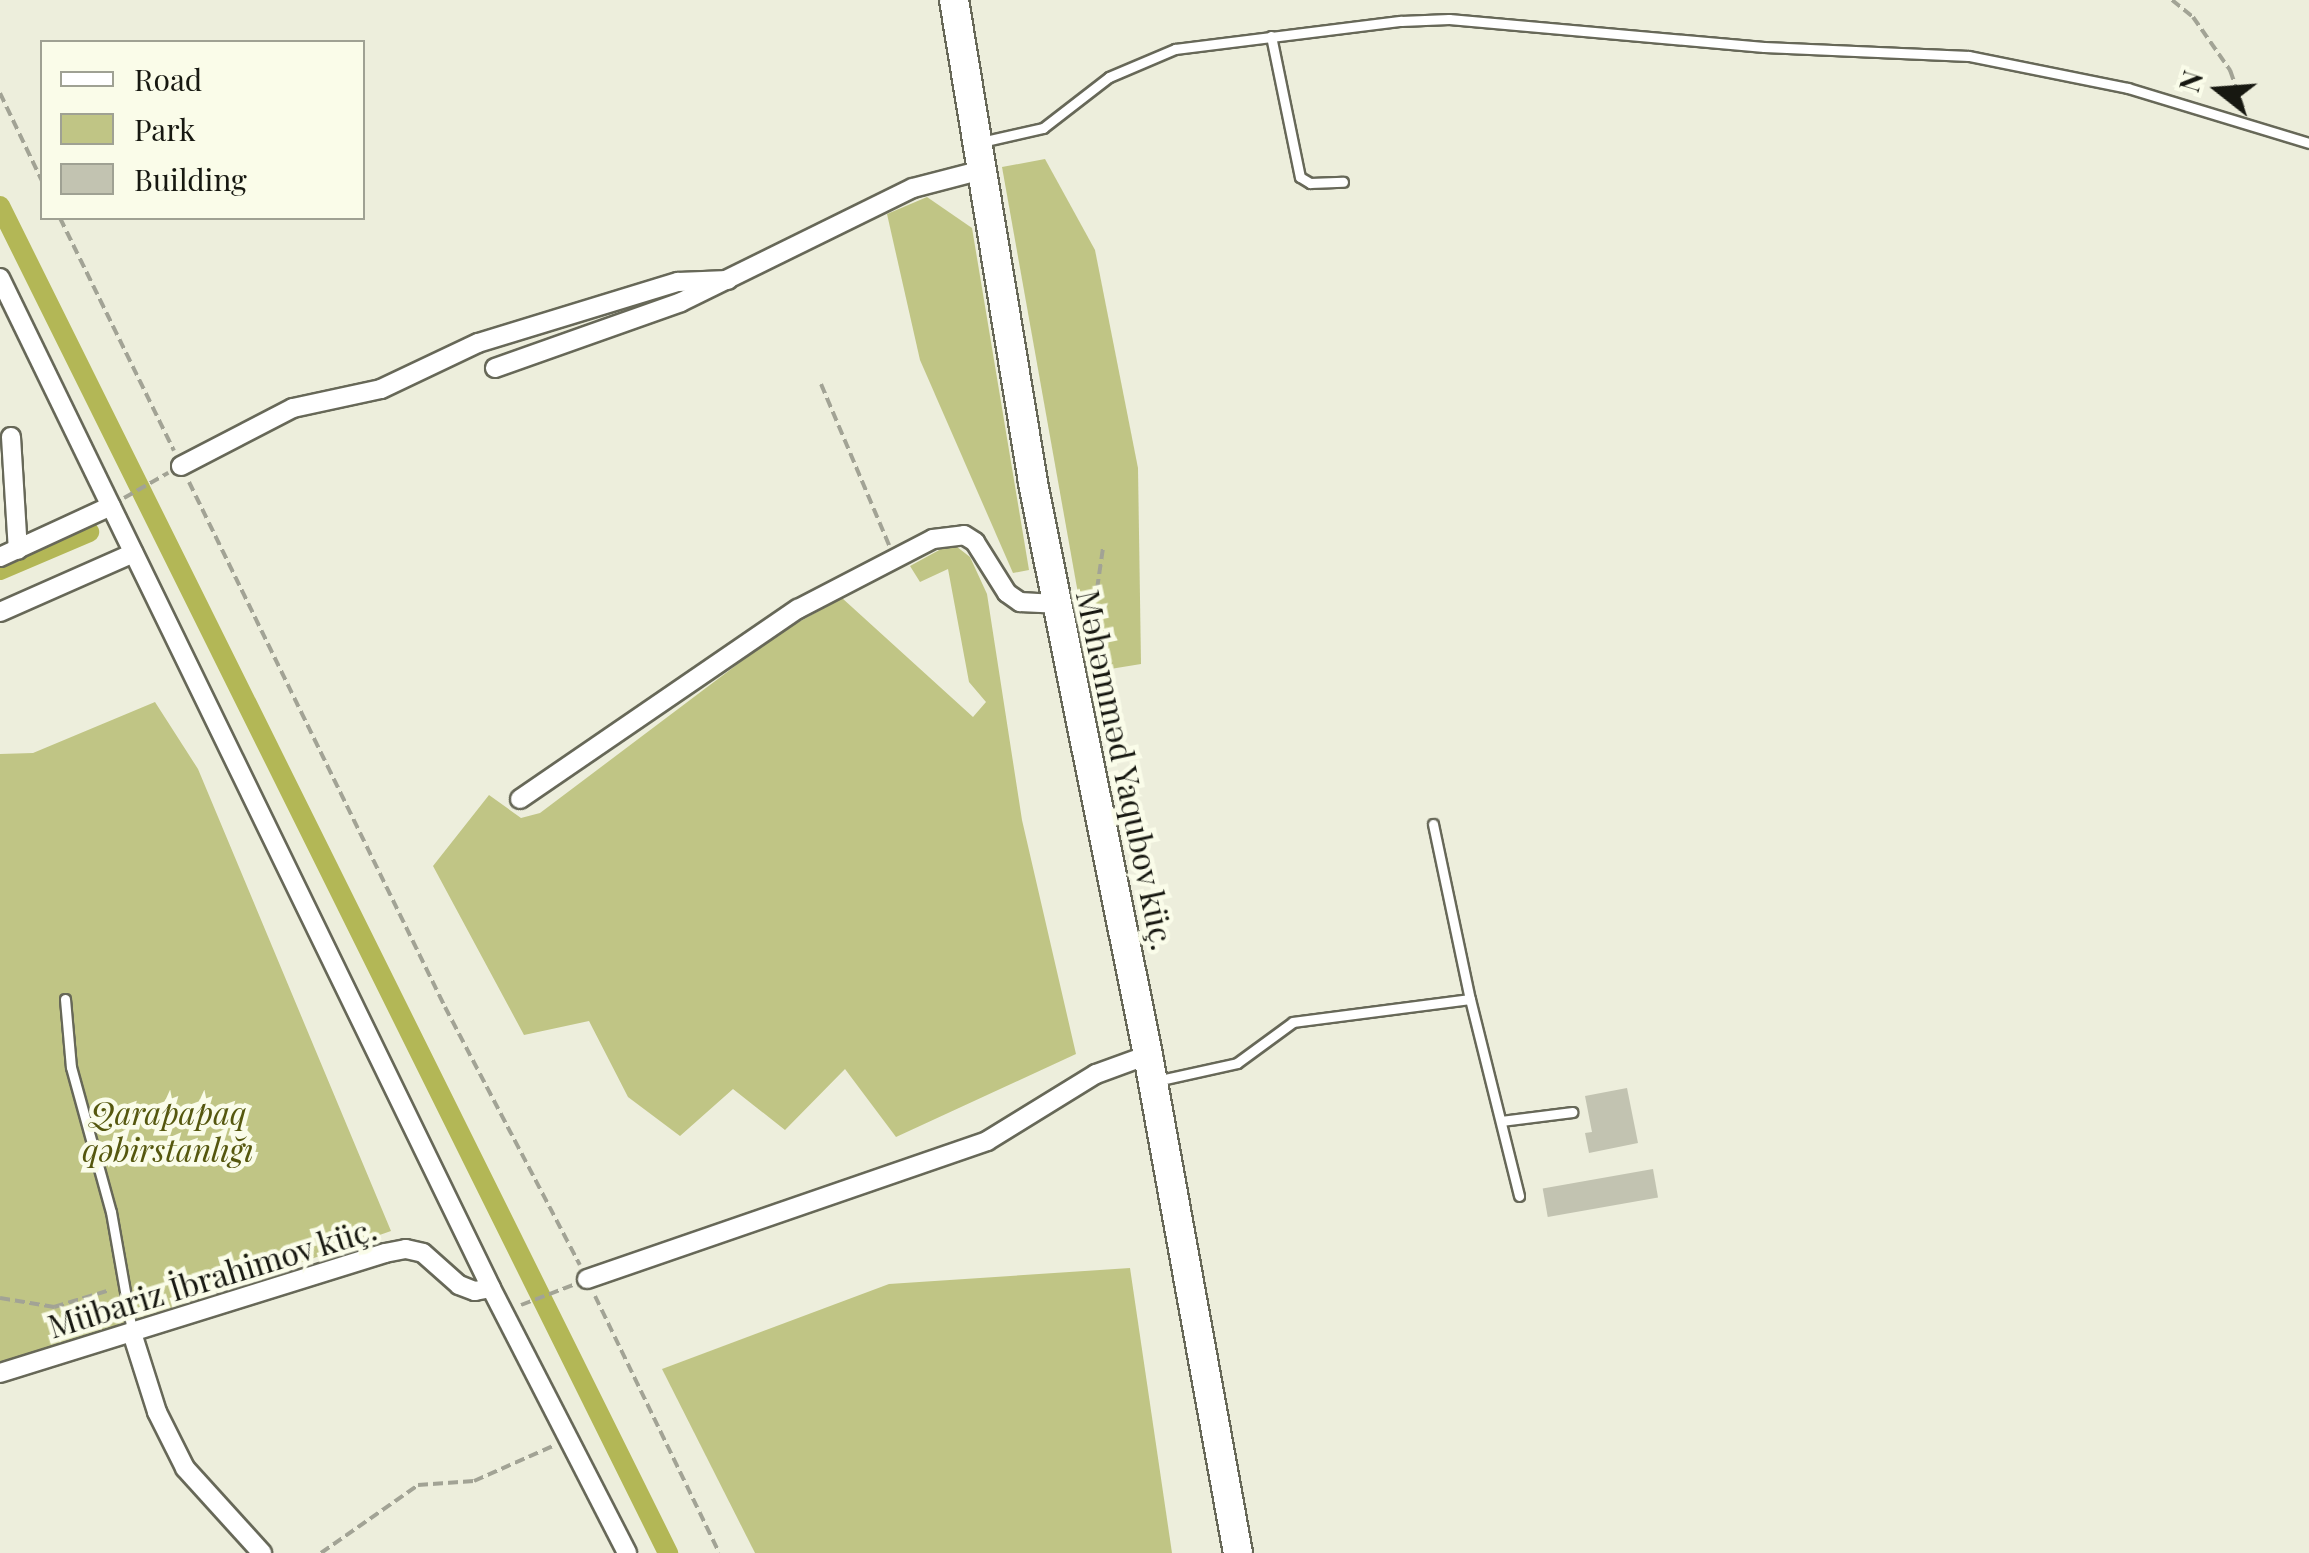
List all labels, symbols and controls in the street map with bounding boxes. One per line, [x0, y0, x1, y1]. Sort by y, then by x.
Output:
legend [40, 40, 365, 220]
north arrow [2169, 40, 2269, 140]
text: Road [134, 59, 202, 99]
text: N [2169, 66, 2210, 96]
text: Park [134, 109, 196, 149]
text: Building [134, 159, 247, 199]
street label: Məhəmməd Yaqubov küç. [1069, 585, 1183, 955]
park label: Qarapapaq qəbirstanlığı [82, 1094, 254, 1169]
street label: Mübariz İbrahimov küç. [42, 1208, 382, 1346]

